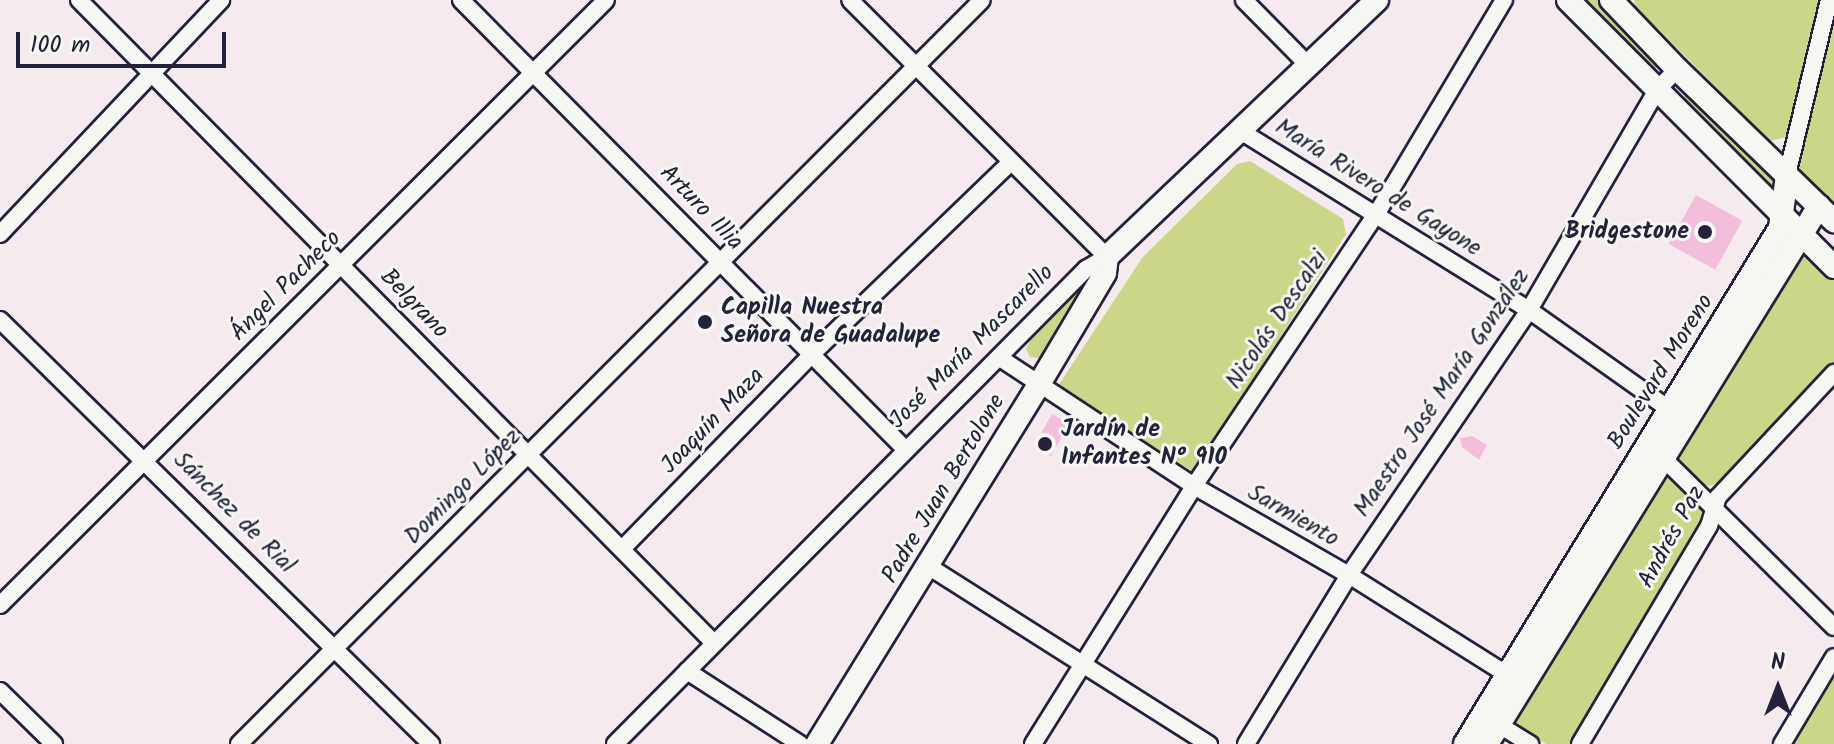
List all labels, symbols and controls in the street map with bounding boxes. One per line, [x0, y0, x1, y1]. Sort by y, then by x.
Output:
scale bar [20, 16, 230, 66]
text: 100 m [30, 26, 90, 65]
street label: María Rivero de Gayone [1270, 113, 1486, 263]
street label: Arturo Illia [653, 159, 749, 257]
place label: Bridgestone [1565, 218, 1689, 246]
marker: Bridgestone [1696, 223, 1714, 241]
street label: Ángel Pacheco [224, 224, 348, 348]
street label: Nicolás Descalzi [1220, 245, 1334, 395]
street label: José María Mascarello [884, 259, 1060, 435]
street label: Belgrano [374, 263, 454, 345]
street label: Maestro José María González [1348, 263, 1536, 523]
street label: Boulevard Moreno [1602, 289, 1720, 455]
place label: Capilla Nuestra Señora de Guadalupe [721, 294, 940, 350]
marker: Capilla Nuestra Señora de Guadalupe [696, 313, 714, 331]
street label: Joaquín Maza [655, 362, 771, 480]
street label: Padre Juan Bertolone [876, 389, 1012, 589]
place label: Jardín de Infantes N° 910 [1061, 416, 1227, 472]
street label: Domingo López [399, 423, 527, 551]
marker: Jardín de Infantes N° 910 [1036, 435, 1054, 453]
street label: Sánchez de Rial [167, 446, 301, 580]
street label: Sarmiento [1242, 478, 1344, 554]
street label: Andrés Paz [1632, 481, 1712, 593]
text: N [1771, 646, 1785, 681]
north arrow [1738, 648, 1818, 728]

